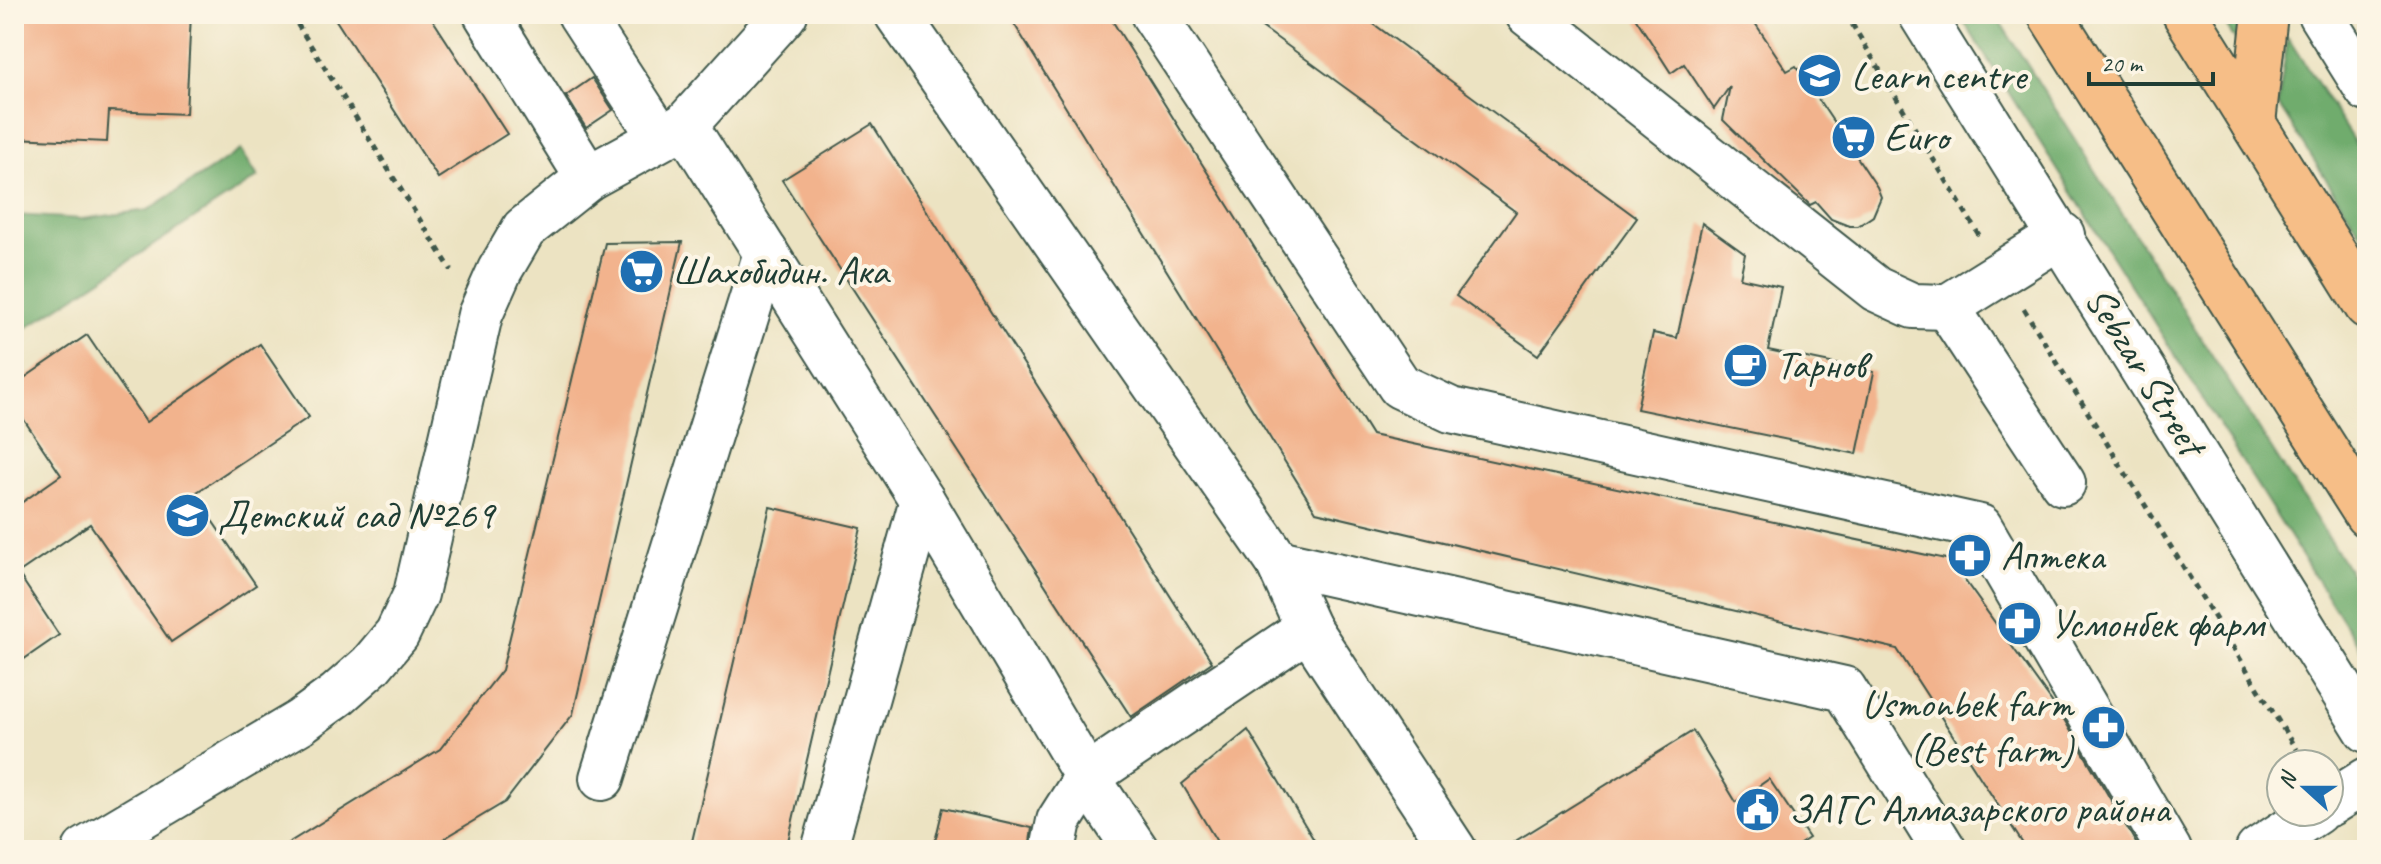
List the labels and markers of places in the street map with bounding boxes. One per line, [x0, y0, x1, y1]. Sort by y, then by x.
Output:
place label: Learn centre [1851, 51, 2029, 101]
school or university icon: Learn centre [1796, 52, 1844, 100]
place label: Euro [1884, 112, 1952, 162]
supermarket icon: Euro [1829, 113, 1877, 161]
place label: Шахобидин. Ака [672, 246, 891, 296]
supermarket icon: Шахобидин. Ака [617, 247, 665, 295]
place label: Тарнов [1776, 340, 1873, 390]
cafe icon: Тарнов [1721, 341, 1769, 389]
place label: Детский сад №269 [218, 490, 497, 540]
school or university icon: Детский сад №269 [163, 491, 211, 539]
place label: Аптека [2001, 531, 2107, 581]
pharmacy icon: Аптека [1946, 532, 1994, 580]
place label: Усмонбек фарм [2050, 599, 2266, 649]
pharmacy icon: Усмонбек фарм [1995, 600, 2043, 648]
place label: Usmonbek farm (Best farm) [1861, 679, 2076, 775]
pharmacy icon: Usmonbek farm (Best farm) [2080, 703, 2128, 751]
place label: ЗАГС Алмазарского района [1789, 784, 2172, 834]
public building icon: ЗАГС Алмазарского района [1734, 785, 1782, 833]

